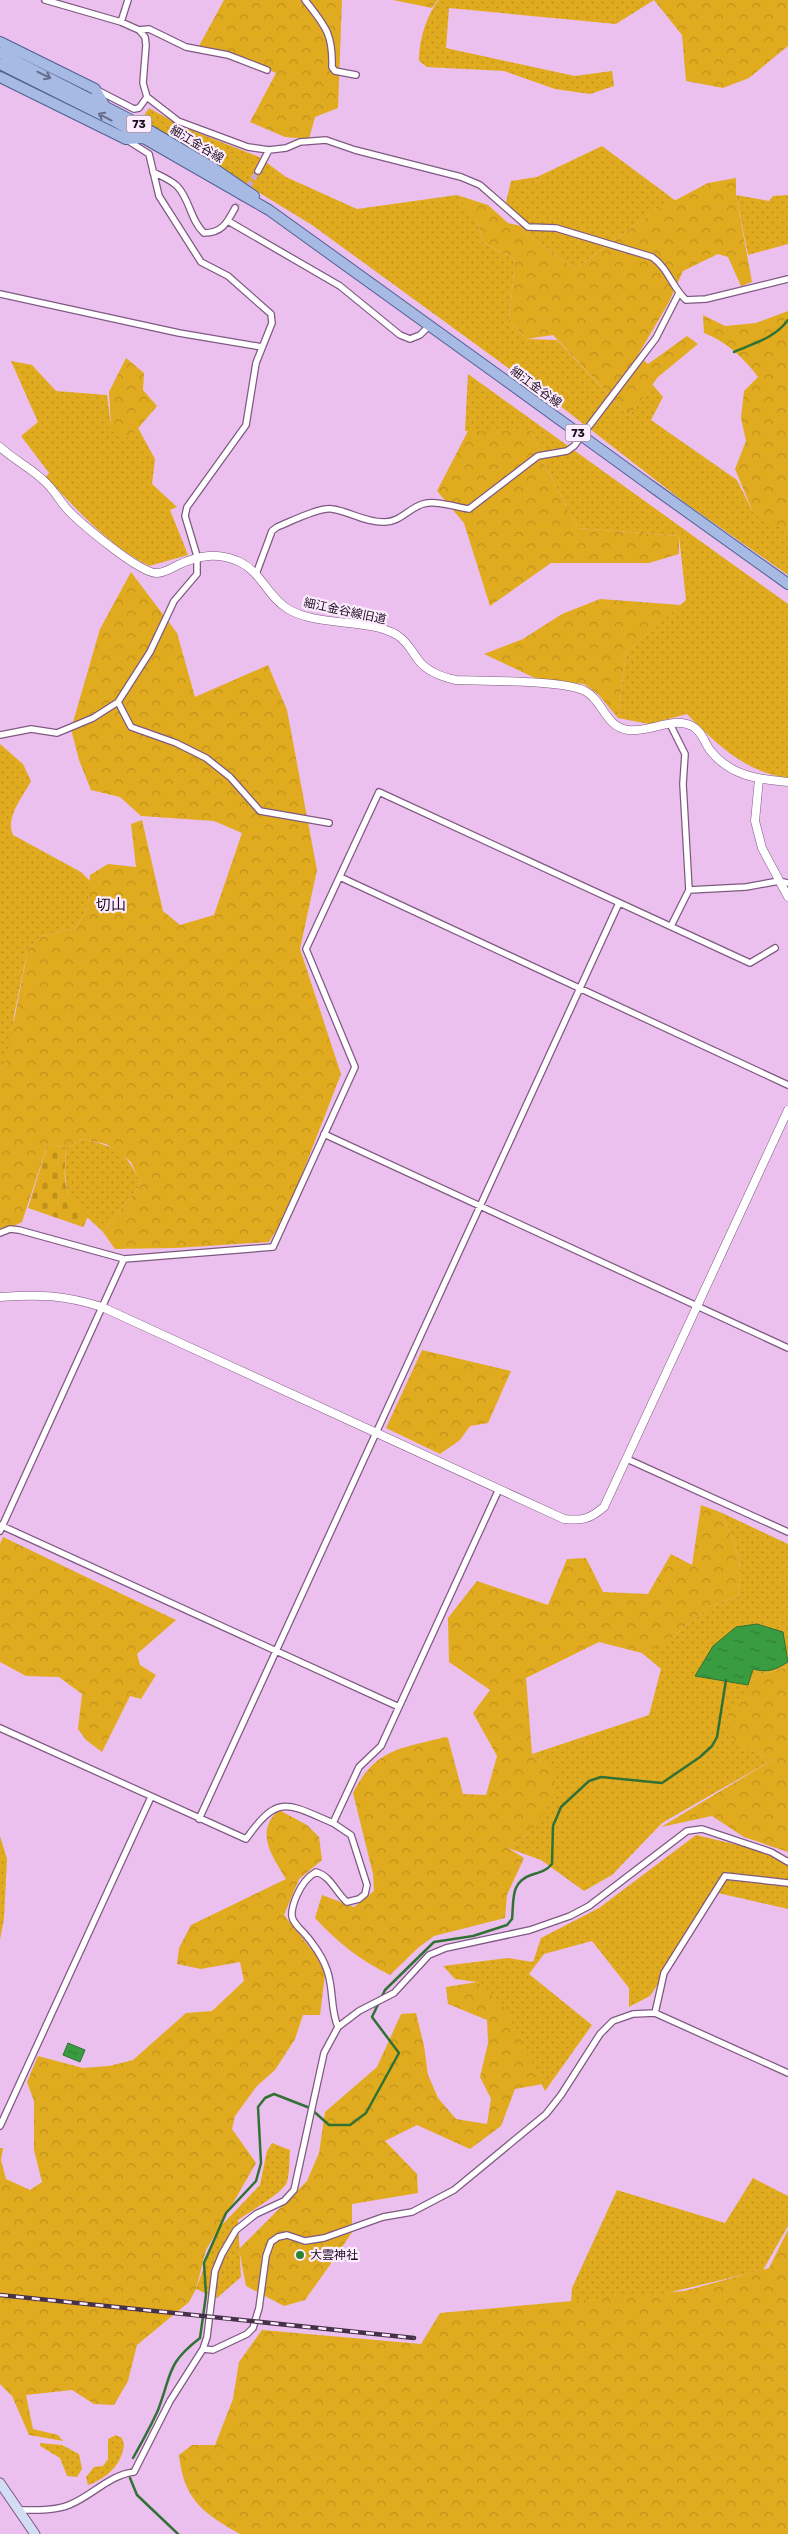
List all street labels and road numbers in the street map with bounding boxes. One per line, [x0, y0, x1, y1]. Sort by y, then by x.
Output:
road number: 73 [126, 116, 152, 132]
street label: 細江金谷線 [168, 123, 226, 165]
street label: 細江金谷線 [508, 364, 564, 410]
road number: 73 [566, 424, 590, 442]
street label: 細江金谷線旧道 [302, 595, 388, 627]

